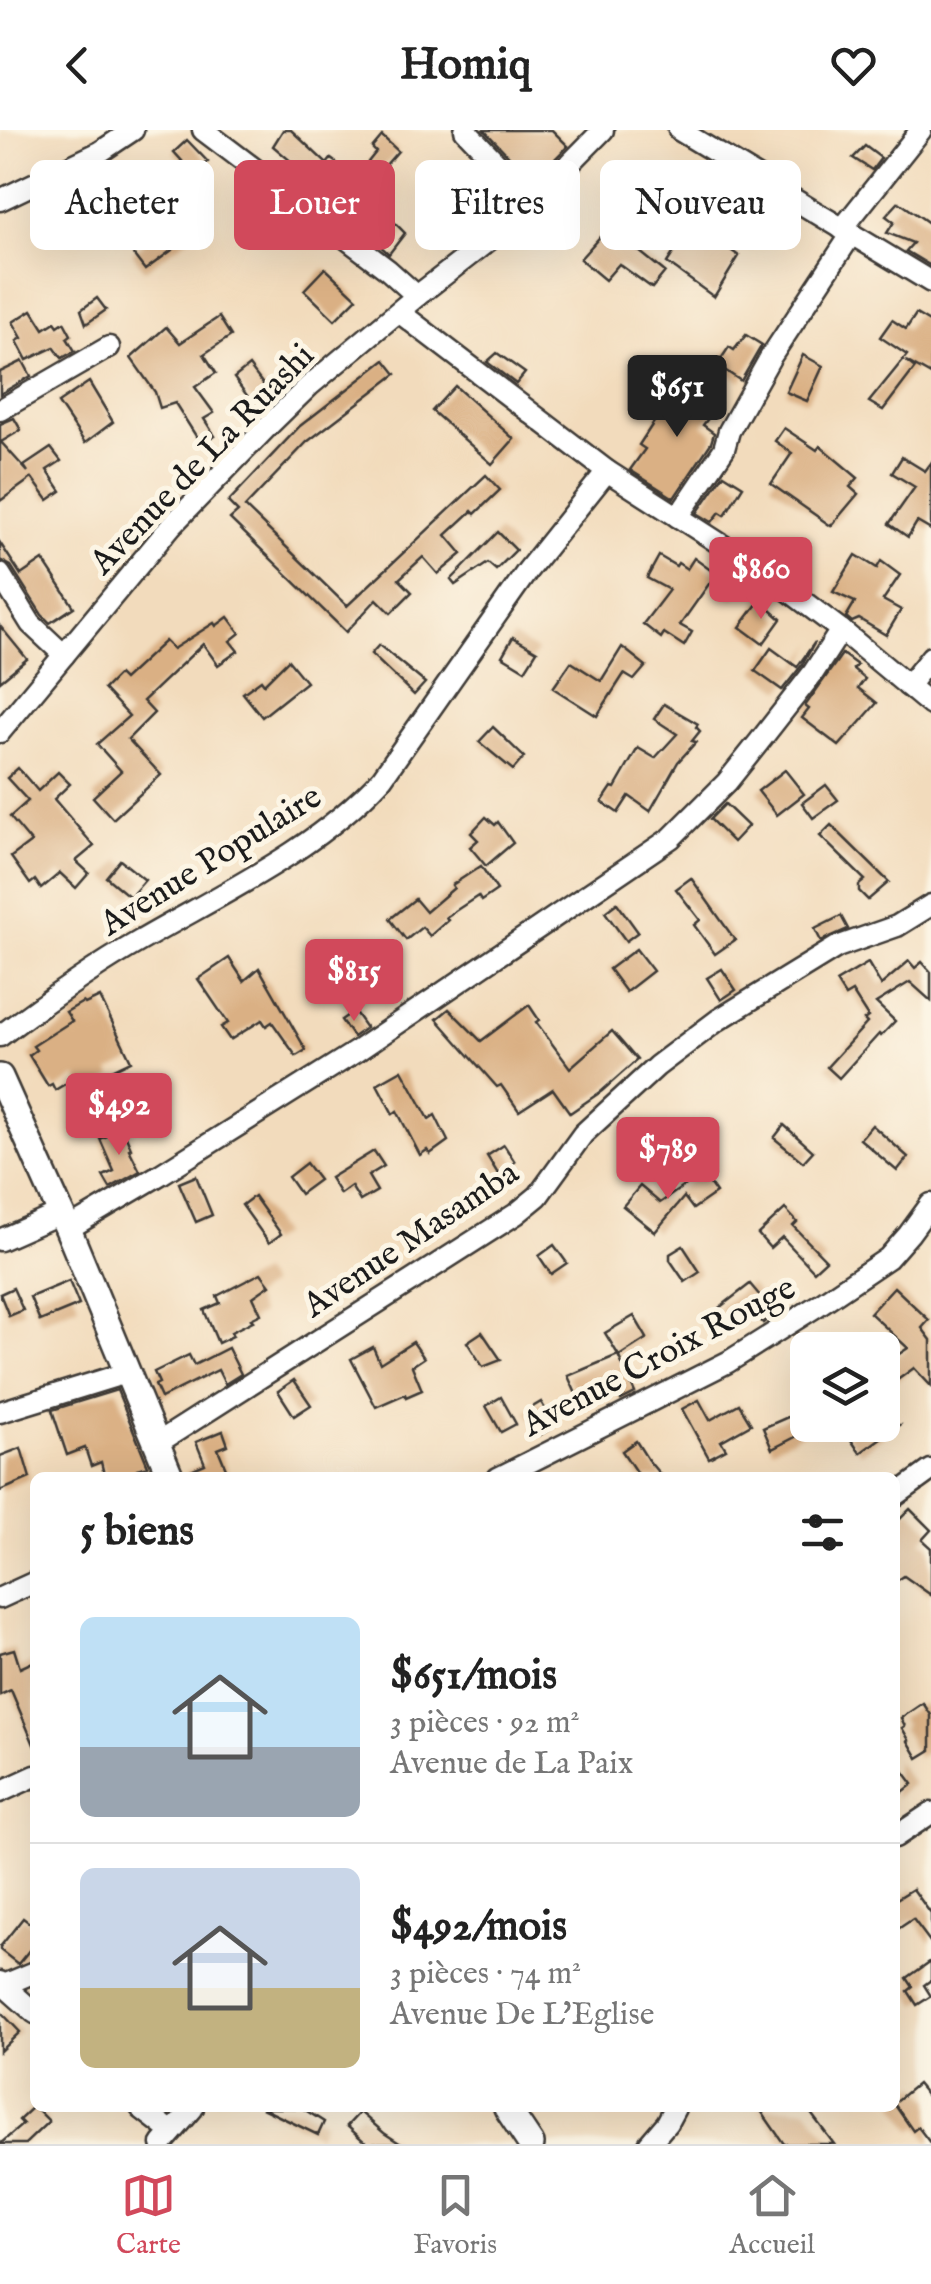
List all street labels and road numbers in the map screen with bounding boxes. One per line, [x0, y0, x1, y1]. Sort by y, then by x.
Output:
street label: Avenue de La Ruashi [80, 335, 325, 586]
street label: Avenue Populaire [91, 775, 331, 948]
street label: Avenue Masamba [294, 1151, 529, 1329]
street label: Avenue Croix Rouge [514, 1266, 804, 1449]

